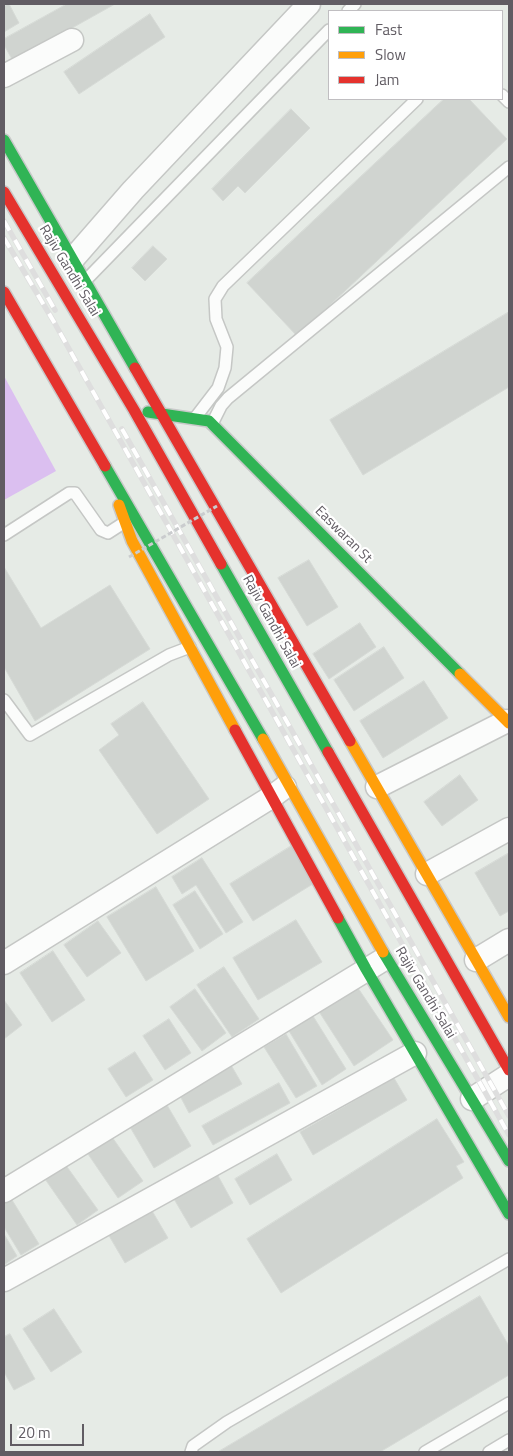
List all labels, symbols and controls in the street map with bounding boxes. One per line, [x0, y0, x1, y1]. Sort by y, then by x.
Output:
legend [328, 10, 503, 100]
text: Fast [375, 18, 402, 41]
text: Slow [375, 43, 406, 66]
text: Jam [375, 68, 399, 91]
street label: Rajiv Gandhi Salai [35, 222, 103, 320]
street label: Easwaran St [311, 503, 375, 567]
street label: Rajiv Gandhi Salai [239, 573, 303, 671]
street label: Rajiv Gandhi Salai [391, 944, 459, 1042]
scale bar [12, 1414, 86, 1446]
text: 20 m [18, 1421, 51, 1444]

